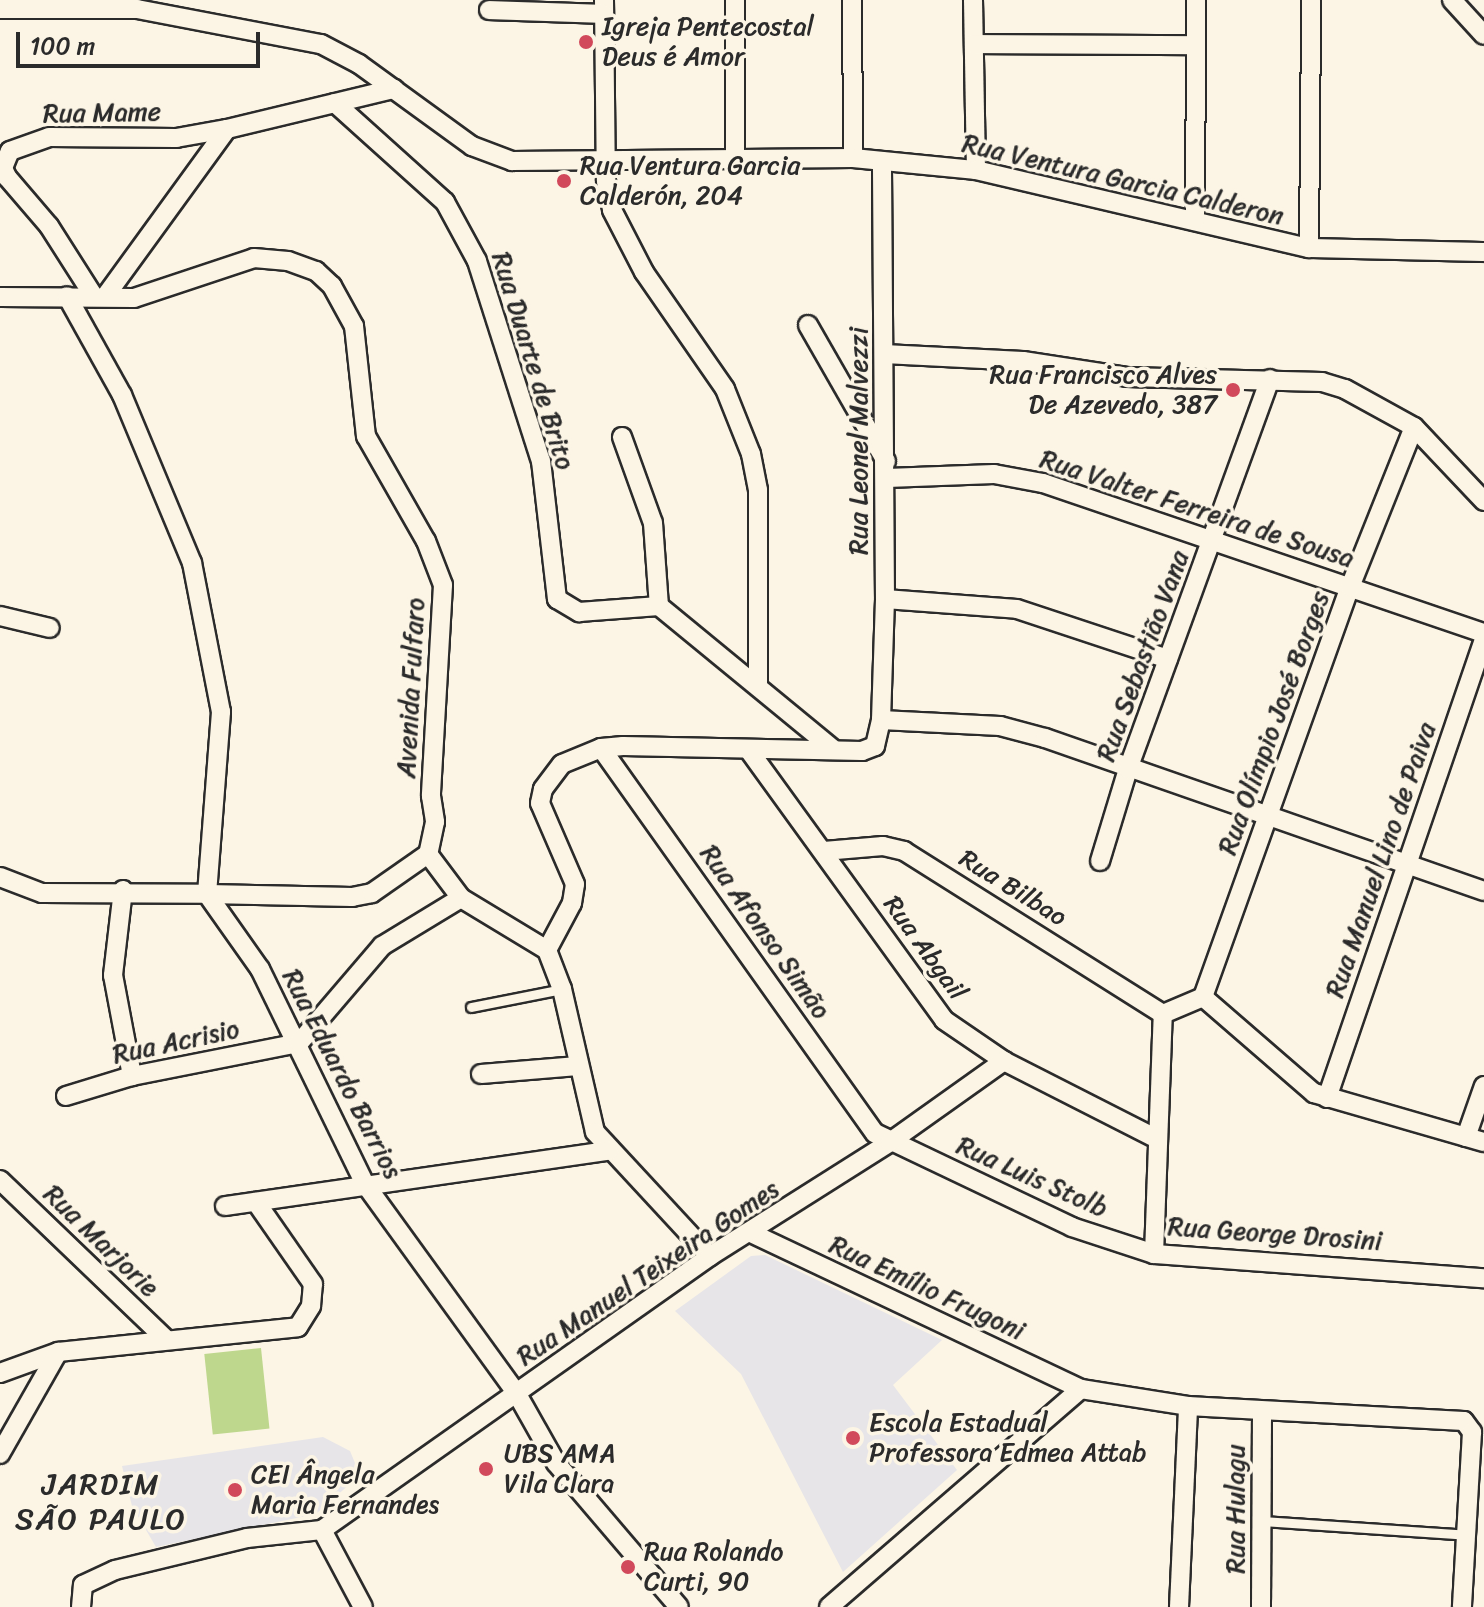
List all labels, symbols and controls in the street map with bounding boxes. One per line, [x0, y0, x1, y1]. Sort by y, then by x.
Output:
place label: Igreja Pentecostal Deus é Amor [602, 11, 814, 72]
scale bar [20, 16, 264, 66]
text: 100 m [30, 25, 95, 67]
marker: Igreja Pentecostal Deus é Amor [577, 33, 595, 51]
street label: Rua Mame [43, 96, 161, 130]
street label: Rua Ventura Garcia Calderon [960, 128, 1286, 232]
place label: Rua Ventura Garcia Calderón, 204 [580, 150, 799, 212]
marker: Rua Ventura Garcia Calderón, 204 [555, 172, 573, 190]
street label: Rua Duarte de Brito [485, 248, 581, 474]
street label: Rua Leonel Malvezzi [843, 327, 875, 555]
place label: Rua Francisco Alves De Azevedo, 387 [990, 359, 1217, 420]
marker: Rua Francisco Alves De Azevedo, 387 [1224, 381, 1242, 399]
street label: Rua Valter Ferreira de Sousa [1036, 443, 1358, 575]
street label: Rua Sebastião Vana [1090, 546, 1196, 766]
street label: Rua Olímpio José Borges [1212, 588, 1336, 858]
street label: Avenida Fulfaro [391, 597, 431, 779]
street label: Rua Manuel Lino de Paiva [1320, 719, 1442, 1001]
street label: Rua Afonso Simão [693, 839, 837, 1025]
street label: Rua Bilbao [954, 843, 1072, 933]
street label: Rua Abgail [877, 890, 973, 1006]
street label: Rua Eduardo Barrios [276, 964, 408, 1184]
street label: Rua Acrisio [110, 1013, 242, 1071]
street label: Rua Luis Stolb [951, 1129, 1113, 1225]
street label: Rua Manuel Teixeira Gomes [511, 1174, 785, 1372]
street label: Rua Marjorie [37, 1179, 165, 1303]
street label: Rua George Drosini [1167, 1211, 1383, 1257]
street label: Rua Emílio Frugoni [824, 1229, 1030, 1347]
place label: Escola Estadual Professora Edmea Attab [869, 1407, 1146, 1468]
marker: Escola Estadual Professora Edmea Attab [844, 1429, 862, 1447]
place label: UBS AMA Vila Clara [504, 1438, 616, 1500]
street label: Rua Hulagu [1220, 1444, 1252, 1574]
marker: UBS AMA Vila Clara [475, 1458, 497, 1480]
place label: CEI Ângela Maria Fernandes [251, 1459, 440, 1520]
district label: JARDIM SÃO PAULO [15, 1466, 187, 1536]
marker: CEI Ângela Maria Fernandes [226, 1481, 244, 1499]
place label: Rua Rolando Curti, 90 [644, 1536, 784, 1598]
marker: Rua Rolando Curti, 90 [619, 1558, 637, 1576]

